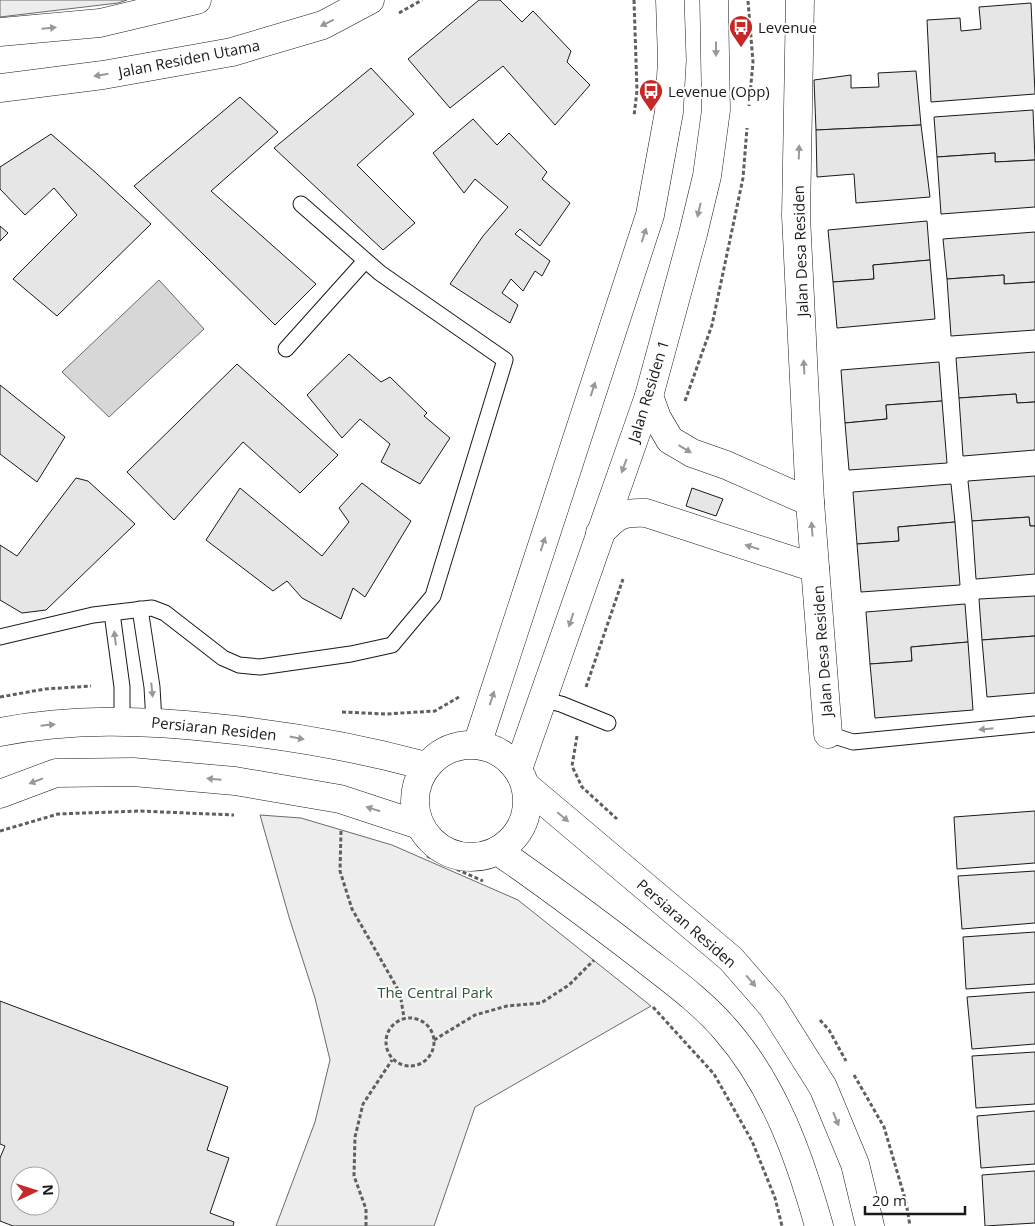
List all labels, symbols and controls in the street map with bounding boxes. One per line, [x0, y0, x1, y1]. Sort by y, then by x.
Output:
bus stop icon: Levenue [728, 14, 754, 48]
place label: Levenue [758, 17, 817, 37]
one-way arrow [320, 19, 334, 27]
one-way arrow [41, 23, 57, 31]
street label: Jalan Residen Utama [115, 34, 261, 82]
one-way arrow [712, 41, 720, 57]
one-way arrow [93, 72, 109, 80]
bus stop icon: Levenue (Opp) [638, 78, 664, 112]
place label: Levenue (Opp) [668, 81, 770, 101]
one-way arrow [795, 143, 803, 159]
street label: Jalan Desa Residen [788, 185, 812, 319]
one-way arrow [695, 202, 703, 217]
one-way arrow [640, 227, 648, 242]
street label: Jalan Residen 1 [622, 338, 673, 446]
one-way arrow [799, 358, 807, 374]
one-way arrow [590, 382, 598, 397]
one-way arrow [679, 445, 692, 454]
one-way arrow [620, 459, 628, 474]
one-way arrow [808, 520, 816, 536]
one-way arrow [539, 536, 547, 551]
one-way arrow [745, 543, 760, 550]
street label: Jalan Desa Residen [807, 585, 837, 719]
one-way arrow [566, 612, 574, 627]
one-way arrow [111, 630, 119, 646]
one-way arrow [148, 682, 156, 698]
one-way arrow [489, 691, 496, 706]
street label: Persiaran Residen [150, 711, 278, 745]
one-way arrow [40, 720, 56, 728]
one-way arrow [978, 725, 994, 733]
one-way arrow [289, 734, 305, 742]
one-way arrow [206, 775, 222, 783]
one-way arrow [28, 778, 43, 785]
one-way arrow [365, 805, 380, 813]
one-way arrow [556, 811, 568, 823]
street label: Persiaran Residen [633, 874, 741, 972]
one-way arrow [745, 975, 756, 988]
park label: The Central Park [377, 982, 493, 1002]
one-way arrow [833, 1111, 841, 1126]
north arrow [10, 1166, 60, 1216]
text: N [39, 1184, 58, 1196]
scale bar [865, 1184, 965, 1216]
text: 20 m [872, 1190, 907, 1210]

